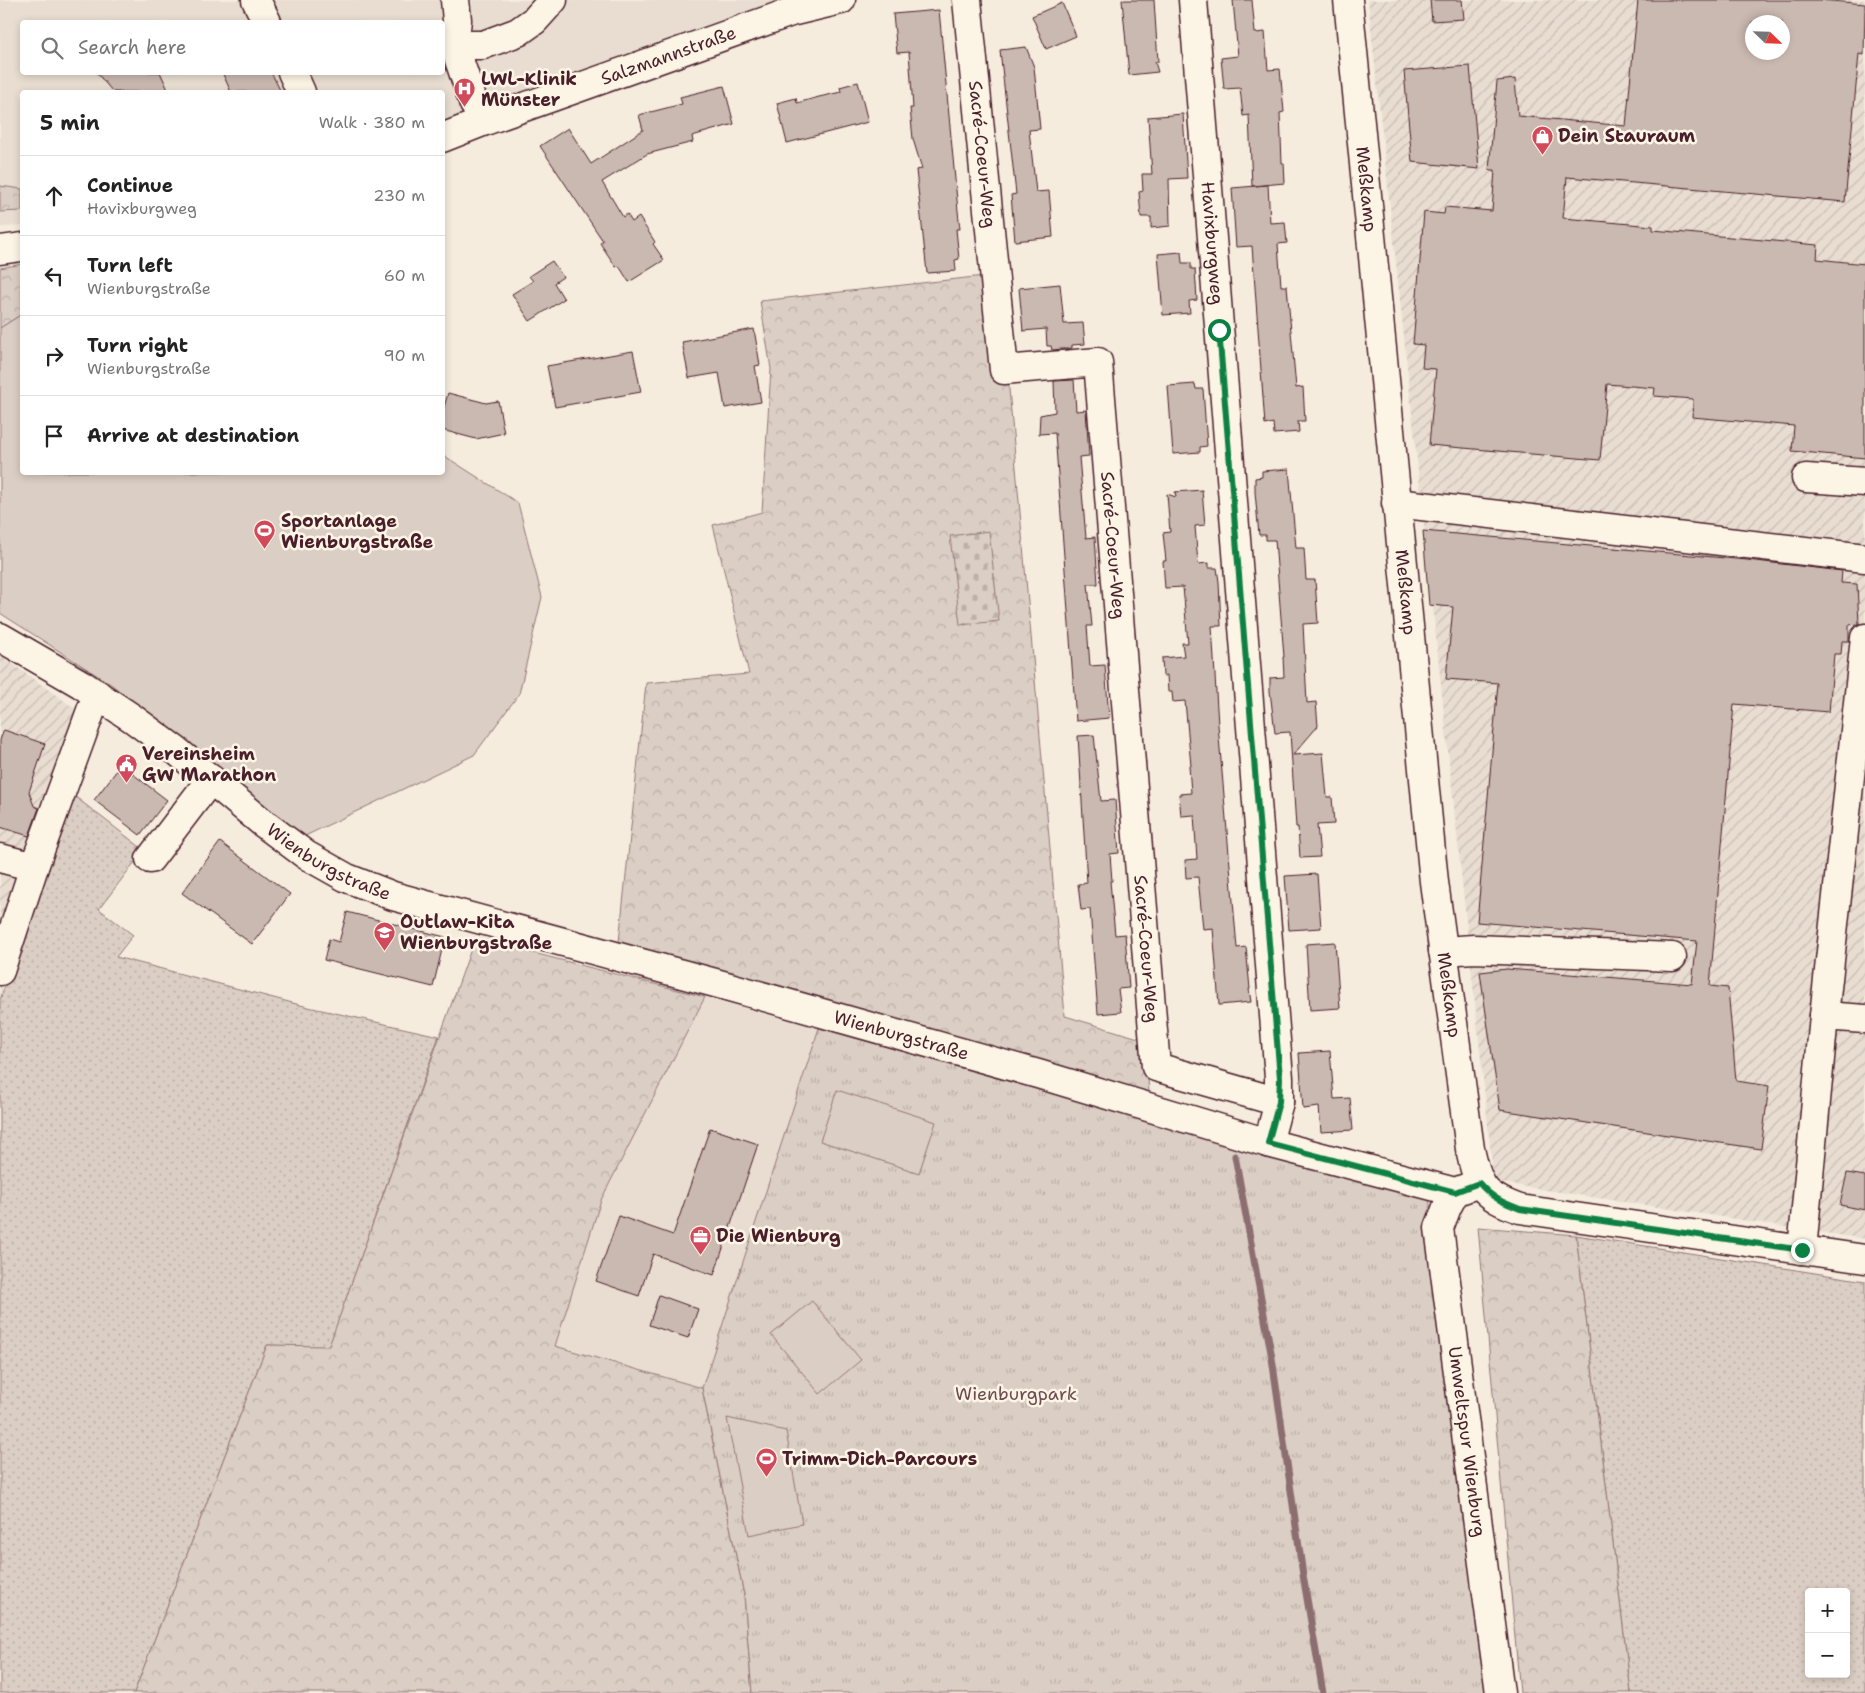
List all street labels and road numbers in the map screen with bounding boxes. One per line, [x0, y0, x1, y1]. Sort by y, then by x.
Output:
street label: Salzmannstraße [598, 21, 739, 91]
street label: Sacré-Coeur-Weg [963, 79, 1002, 229]
street label: Meßkamp [1350, 145, 1383, 233]
street label: Havixburgweg [1196, 181, 1229, 306]
street label: Sacré-Coeur-Weg [1095, 470, 1131, 620]
street label: Meßkamp [1390, 548, 1422, 636]
street label: Wienburgstraße [262, 818, 394, 906]
street label: Sacré-Coeur-Weg [1128, 874, 1164, 1024]
street label: Meßkamp [1432, 951, 1467, 1039]
street label: Wienburgstraße [831, 1005, 972, 1066]
street label: Umweltspur Wienburg [1443, 1345, 1491, 1539]

